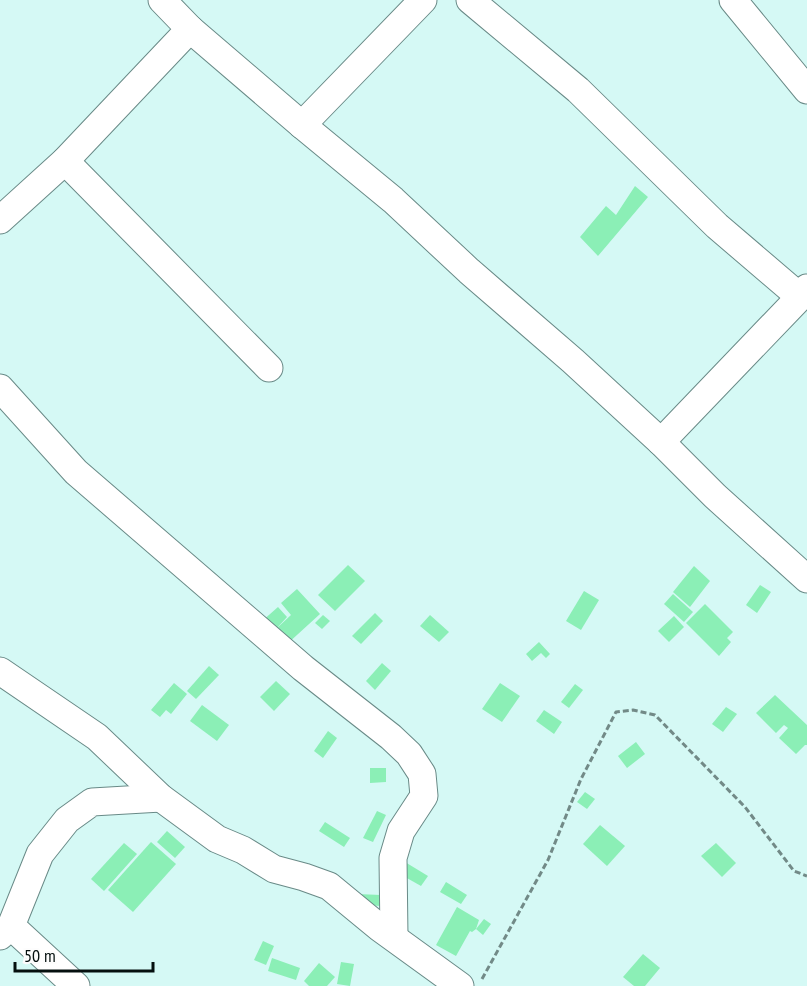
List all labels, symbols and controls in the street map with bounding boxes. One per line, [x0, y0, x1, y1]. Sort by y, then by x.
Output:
scale bar [15, 935, 153, 973]
text: 50 m [24, 944, 56, 967]

